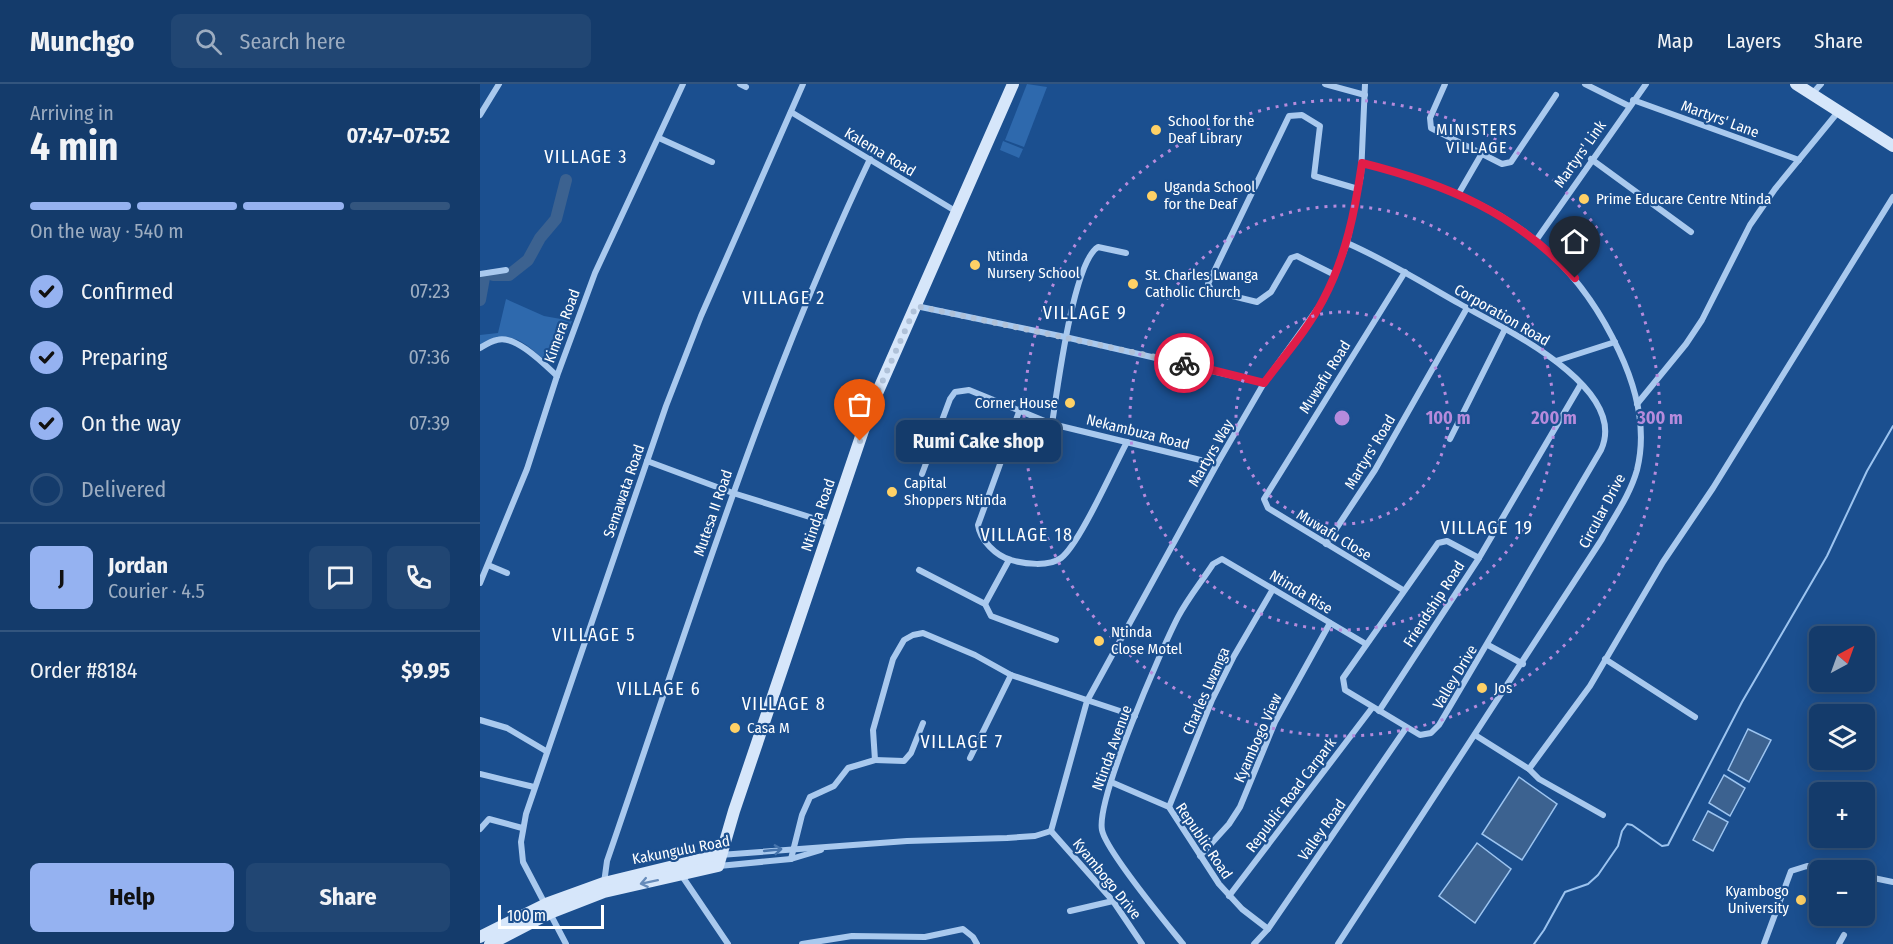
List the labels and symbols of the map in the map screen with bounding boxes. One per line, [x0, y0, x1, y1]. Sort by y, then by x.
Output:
street label: Martyrs' Lane [1679, 97, 1761, 141]
place label: School for the Deaf Library [1168, 112, 1254, 147]
street label: Martyrs' Link [1550, 117, 1610, 191]
district label: MINISTERS VILLAGE [1436, 120, 1518, 157]
marker: School for the Deaf Library [1149, 123, 1163, 137]
street label: Kalema Road [841, 124, 919, 180]
district label: VILLAGE 3 [544, 146, 628, 168]
place label: Uganda School for the Deaf [1164, 178, 1255, 213]
marker: Uganda School for the Deaf [1145, 189, 1159, 203]
place label: Prime Educare Centre Ntinda [1596, 190, 1771, 208]
marker: Prime Educare Centre Ntinda [1577, 192, 1591, 206]
pin [1549, 216, 1600, 278]
place label: Ntinda Nursery School [987, 247, 1080, 282]
marker: Ntinda Nursery School [968, 258, 982, 272]
place label: St. Charles Lwanga Catholic Church [1145, 266, 1258, 301]
marker: St. Charles Lwanga Catholic Church [1126, 277, 1140, 291]
street label: Corporation Road [1451, 280, 1553, 350]
street label: Kimera Road [540, 287, 584, 365]
district label: VILLAGE 2 [742, 287, 826, 309]
district label: VILLAGE 9 [1043, 302, 1127, 324]
courier [1154, 333, 1214, 393]
street label: Muwafu Road [1295, 337, 1355, 417]
pin [834, 379, 885, 441]
place label: Corner House [975, 394, 1058, 412]
marker: Corner House [1063, 396, 1077, 410]
text: 100 m [1426, 407, 1470, 429]
text: 200 m [1530, 407, 1577, 429]
text: 300 m [1636, 407, 1683, 429]
centre of rings [1332, 408, 1352, 428]
street label: Nekambuza Road [1085, 410, 1191, 454]
street label: Martyrs' Road [1341, 412, 1399, 492]
street label: Martyrs Way [1185, 416, 1238, 490]
callout: Rumi Cake shop [896, 420, 1061, 462]
street label: Semawata Road [600, 442, 648, 540]
street label: Mutesa II Road [690, 467, 736, 559]
street label: Circular Drive [1575, 471, 1629, 551]
place label: Capital Shoppers Ntinda [904, 474, 1007, 509]
street label: Ntinda Road [797, 476, 839, 554]
marker: Capital Shoppers Ntinda [885, 485, 899, 499]
street label: Muwafu Close [1293, 506, 1375, 564]
district label: VILLAGE 19 [1441, 517, 1533, 539]
district label: VILLAGE 18 [980, 524, 1074, 546]
street label: Friendship Road [1399, 558, 1469, 650]
street label: Ntinda Rise [1266, 566, 1336, 618]
place label: Ntinda Close Motel [1111, 623, 1182, 658]
district label: VILLAGE 5 [552, 624, 636, 646]
north arrow [1809, 626, 1875, 692]
marker: Ntinda Close Motel [1092, 634, 1106, 648]
street label: Valley Drive [1429, 642, 1481, 712]
street label: Charles Lwanga [1179, 644, 1233, 738]
district label: VILLAGE 6 [617, 678, 701, 700]
place label: Jos [1494, 679, 1512, 697]
marker: Jos [1475, 681, 1489, 695]
street label: Kyambogo View [1230, 690, 1286, 785]
district label: VILLAGE 8 [742, 693, 826, 715]
street label: Ntinda Avenue [1088, 703, 1136, 793]
place label: Casa M [747, 719, 790, 737]
marker: Casa M [728, 721, 742, 735]
district label: VILLAGE 7 [921, 731, 1003, 753]
street label: Republic Road Carpark [1242, 734, 1340, 856]
street label: Valley Road [1294, 796, 1350, 864]
street label: Republic Road [1172, 800, 1236, 882]
street label: Kakungulu Road [631, 832, 731, 868]
street label: Kyambogo Drive [1069, 835, 1145, 923]
one-way arrow [763, 844, 783, 855]
one-way arrow [639, 877, 659, 888]
place label: Kyambogo University [1725, 882, 1789, 917]
marker: Kyambogo University [1794, 893, 1808, 907]
scale bar [498, 902, 604, 930]

